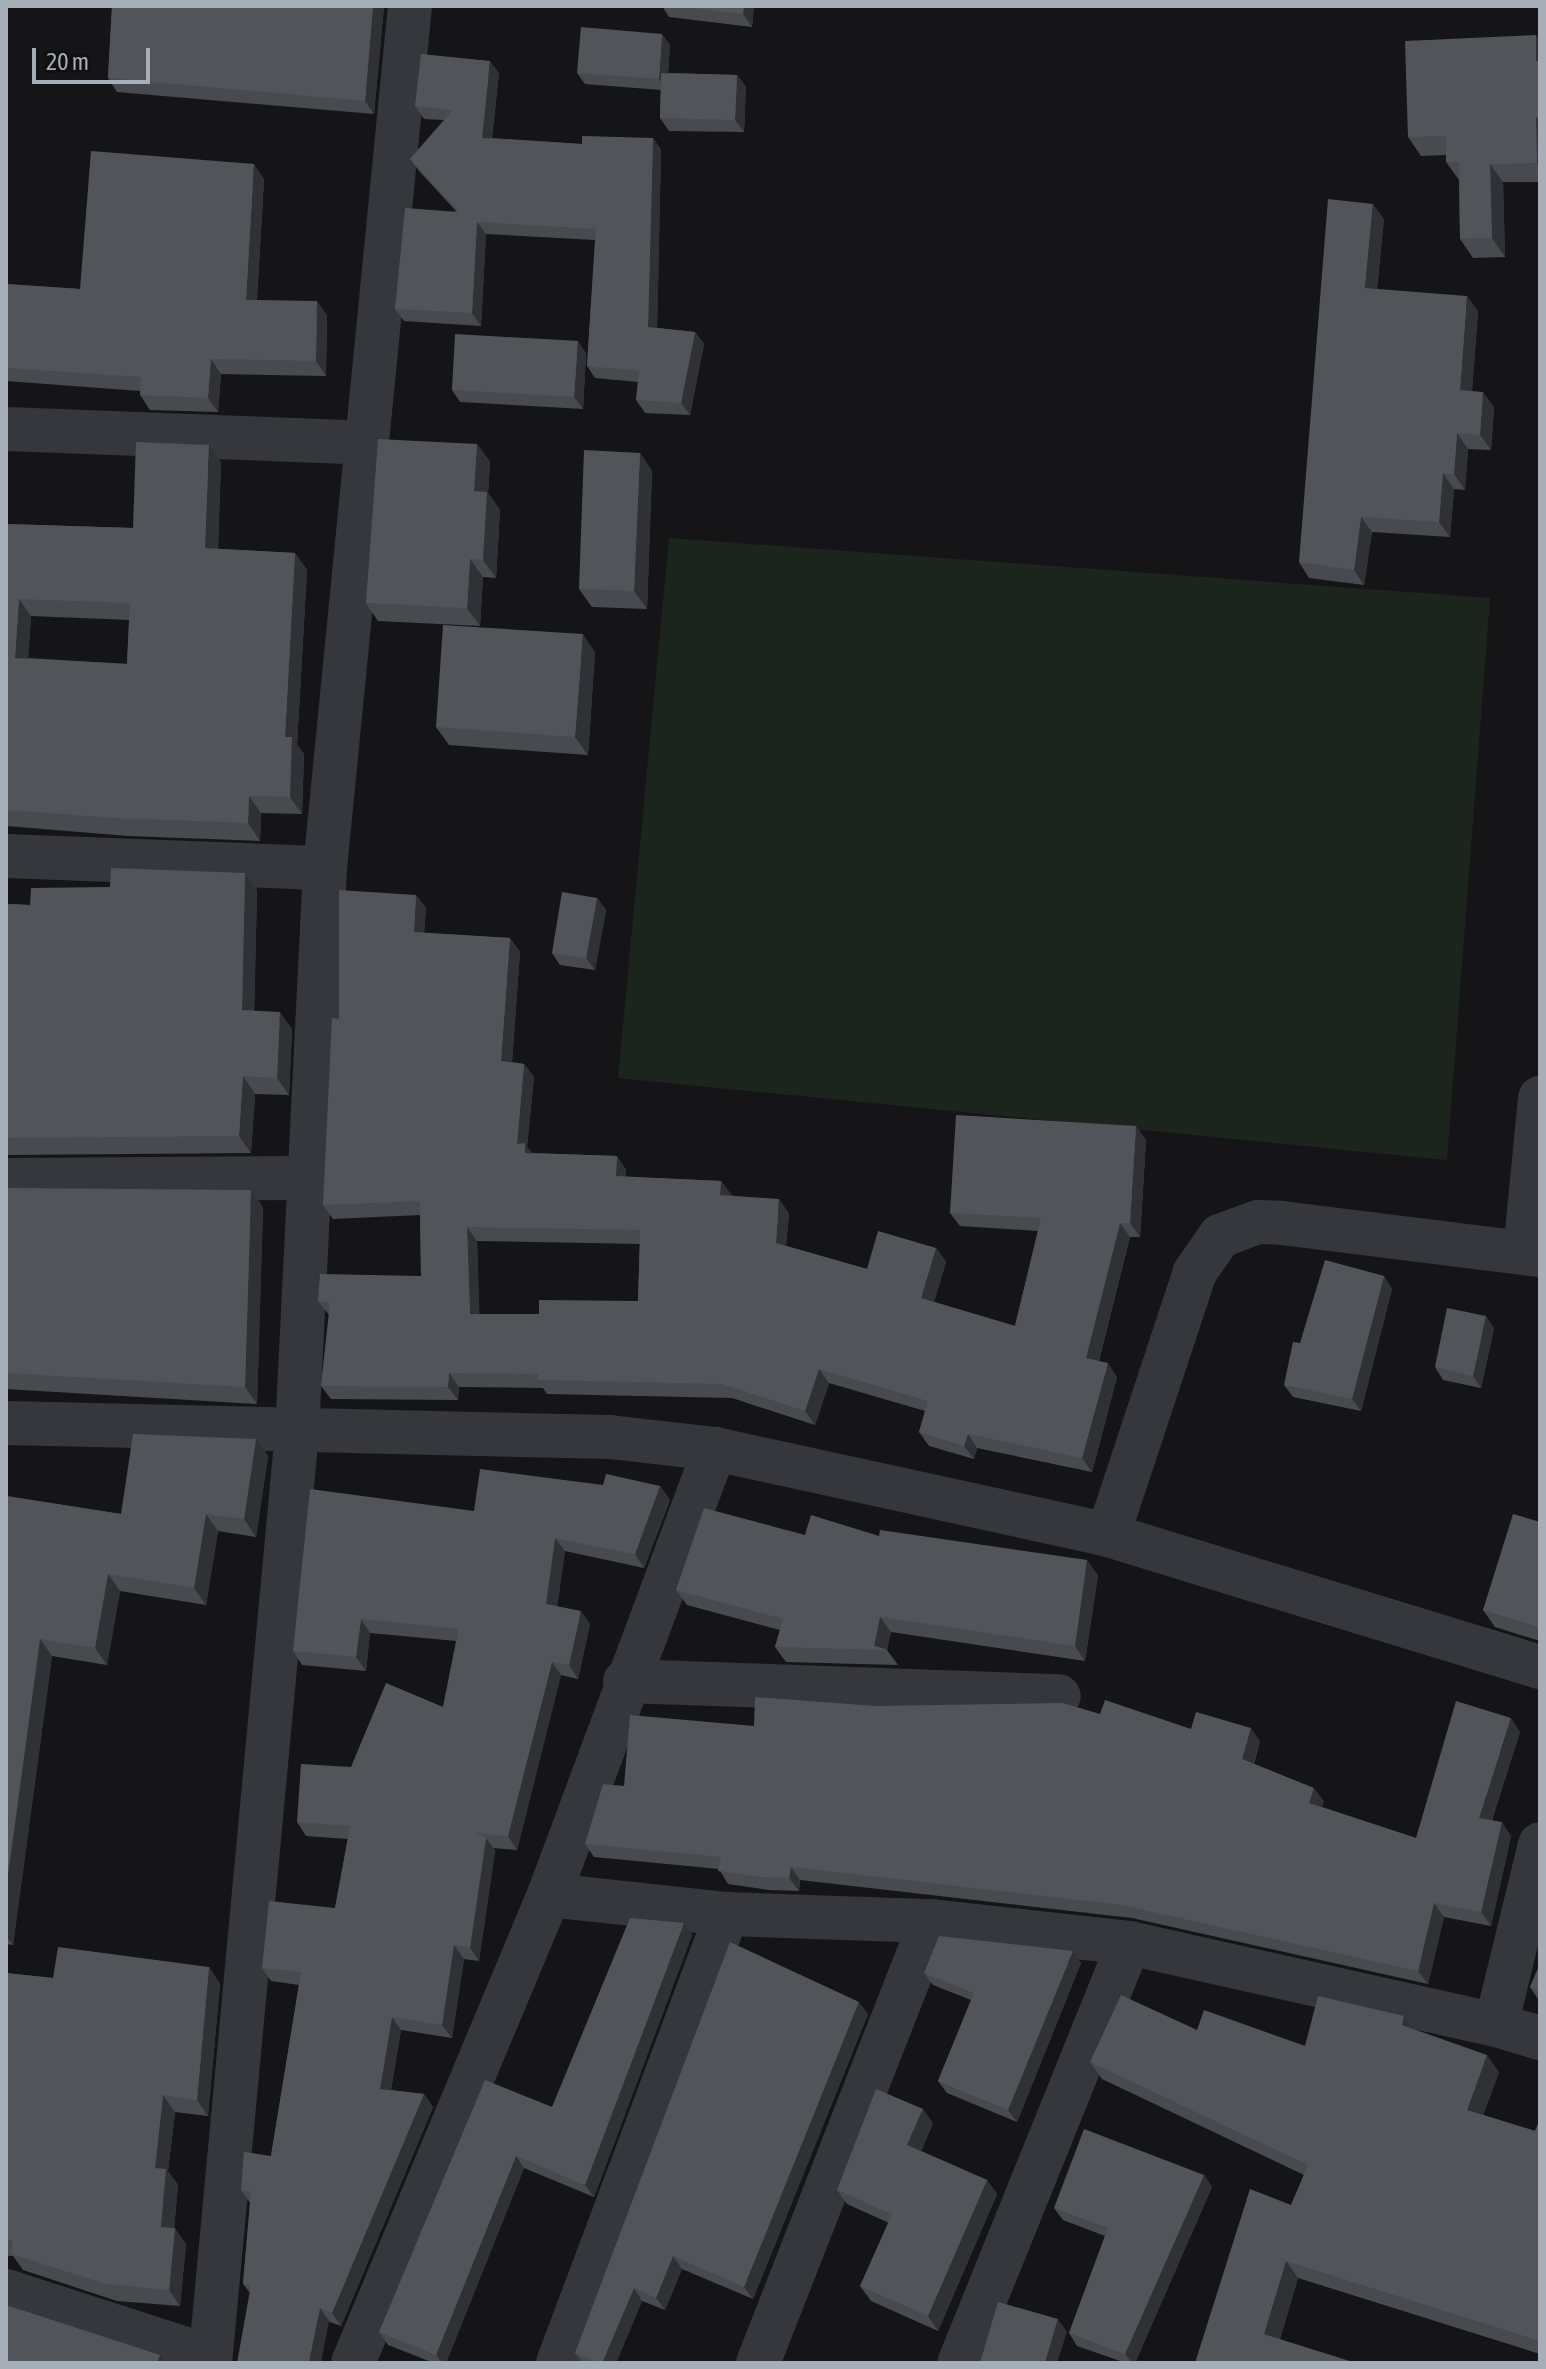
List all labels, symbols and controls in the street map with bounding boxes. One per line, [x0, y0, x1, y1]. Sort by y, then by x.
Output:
scale bar [36, 32, 154, 82]
text: 20 m [46, 48, 89, 75]

